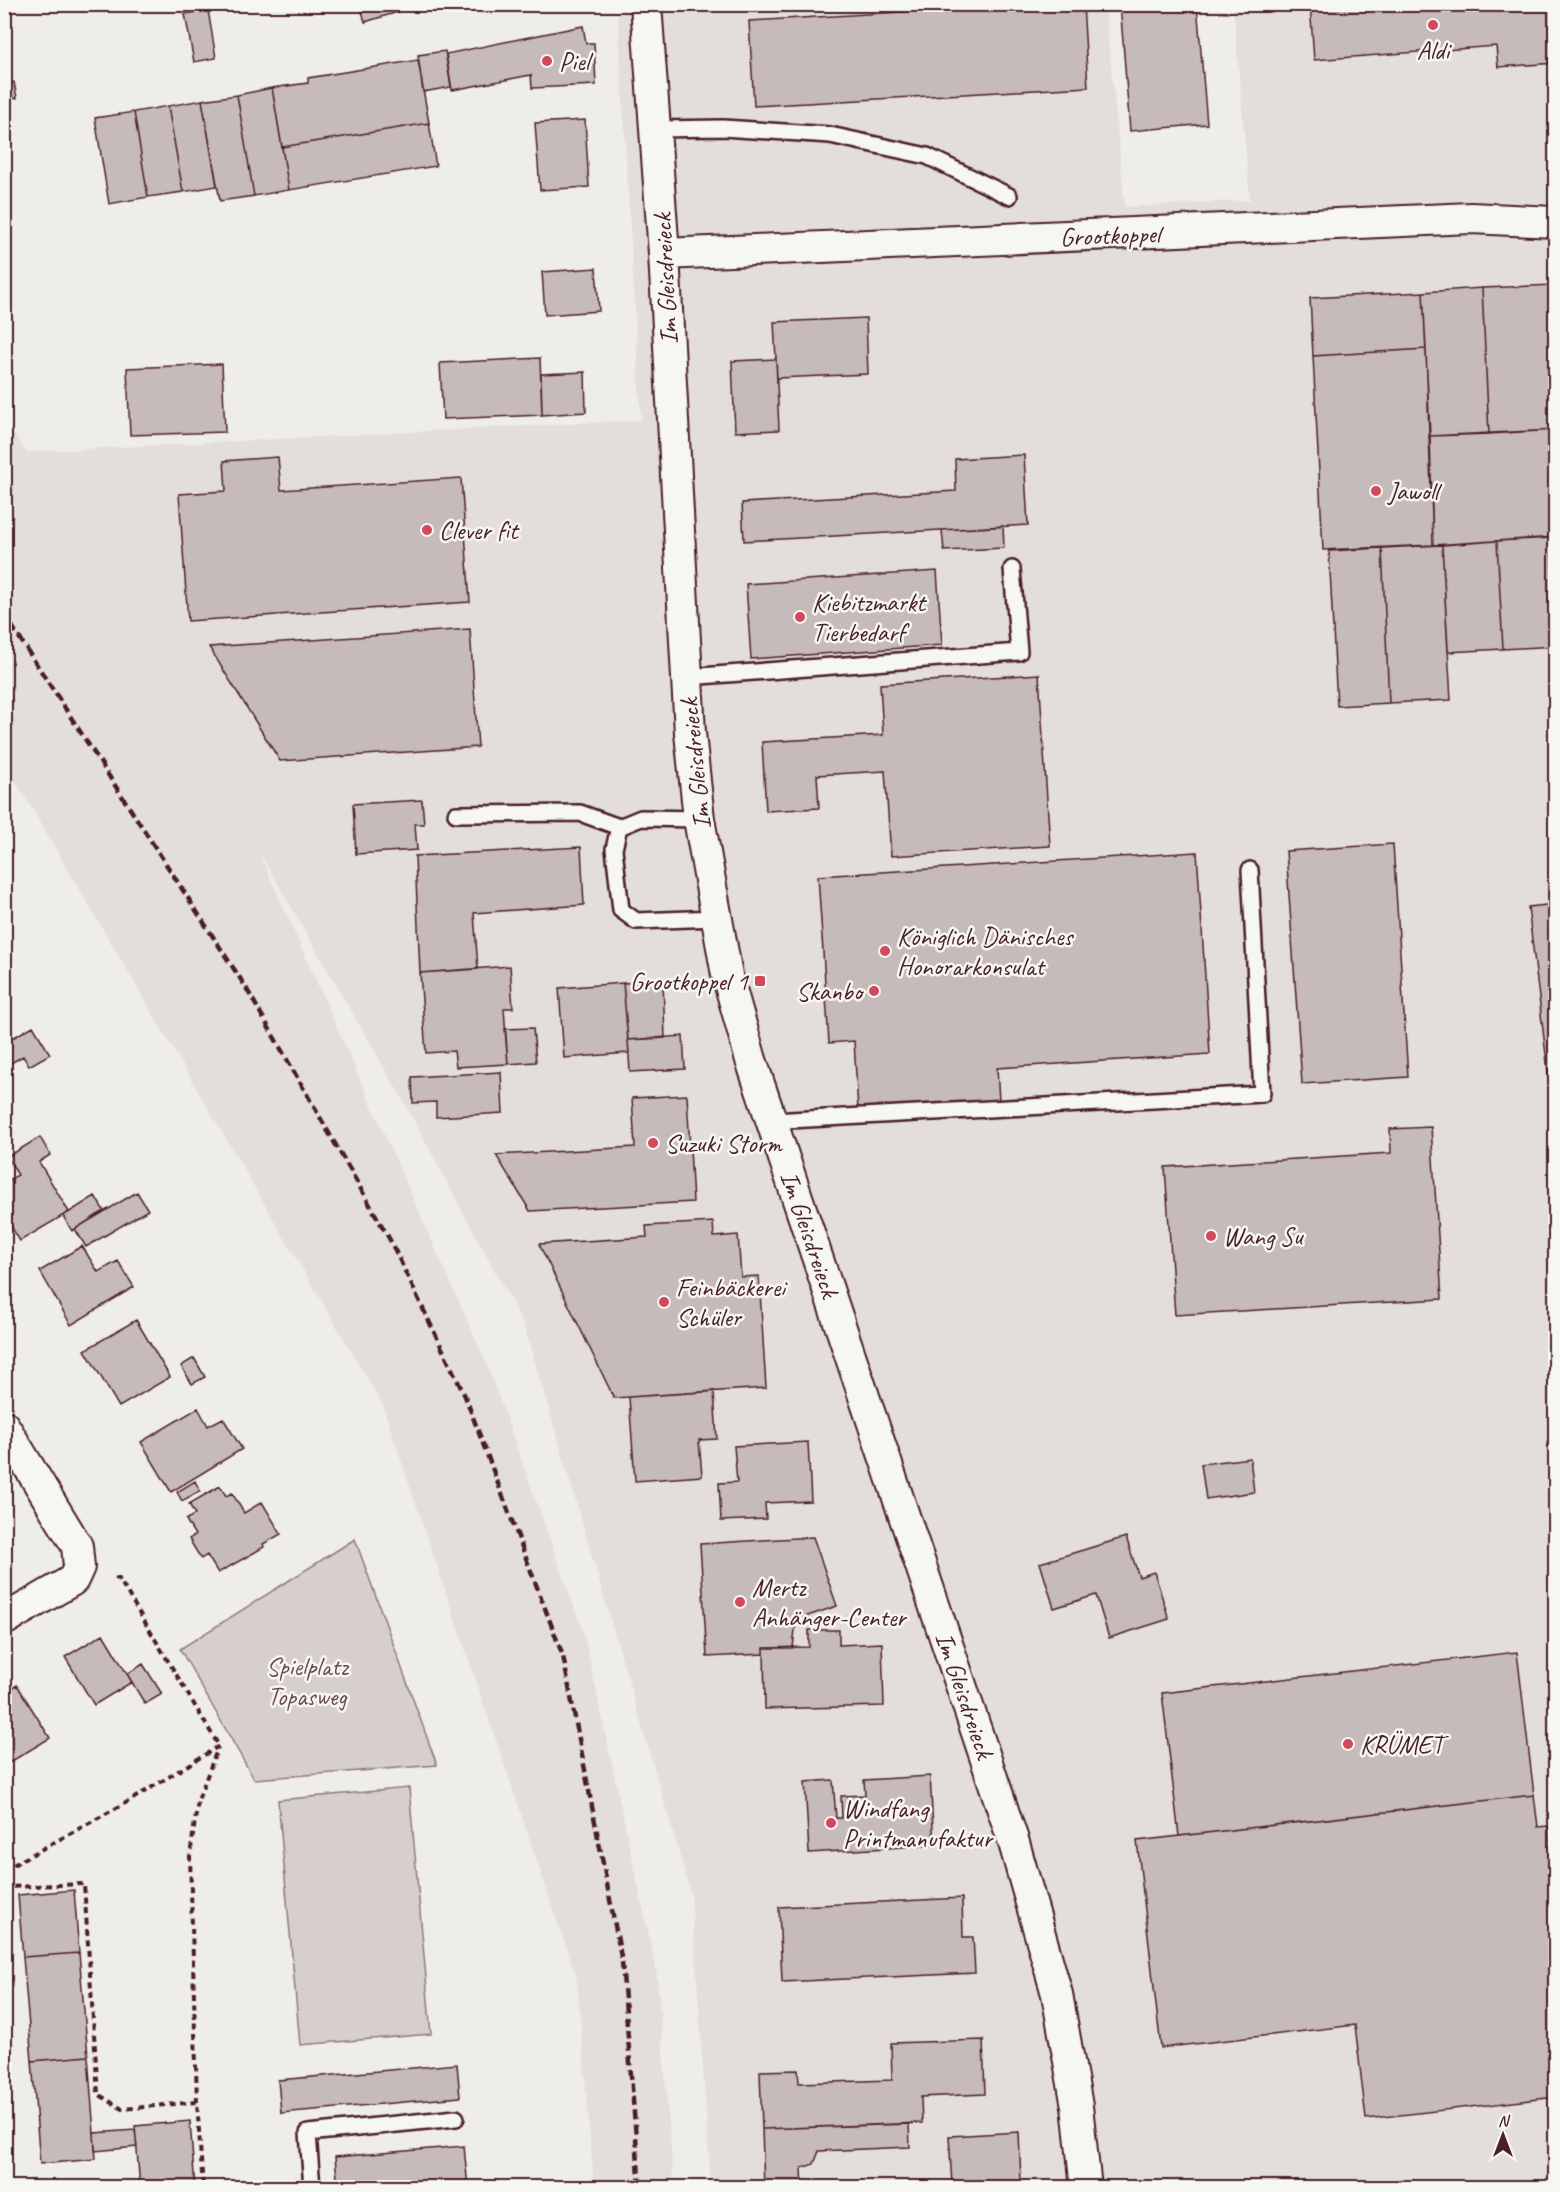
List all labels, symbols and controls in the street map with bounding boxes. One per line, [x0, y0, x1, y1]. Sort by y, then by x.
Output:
marker: Aldi [1426, 18, 1440, 32]
place label: Aldi [1417, 34, 1452, 67]
place label: Piel [559, 45, 594, 78]
marker: Piel [540, 54, 554, 68]
street label: Im Gleisdreieck [645, 210, 685, 345]
street label: Grootkoppel [1059, 217, 1165, 254]
place label: Jawoll [1386, 475, 1443, 508]
marker: Jawoll [1369, 484, 1383, 498]
place label: Clever fit [439, 514, 520, 547]
marker: Clever fit [420, 523, 434, 537]
place label: Kiebitzmarkt Tierbedarf [812, 586, 927, 649]
marker: Kiebitzmarkt Tierbedarf [793, 610, 807, 624]
street label: Im Gleisdreieck [672, 695, 719, 831]
place label: Königlich Dänisches Honorarkonsulat [897, 920, 1075, 983]
marker: Königlich Dänisches Honorarkonsulat [878, 944, 892, 958]
place label: Grootkoppel 1 [630, 965, 749, 998]
marker: Grootkoppel 1 [753, 974, 767, 988]
place label: Skanbo [796, 975, 865, 1008]
marker: Skanbo [867, 984, 881, 998]
place label: Suzuki Storm [665, 1127, 784, 1160]
marker: Suzuki Storm [646, 1136, 660, 1150]
street label: Im Gleisdreieck [773, 1167, 847, 1304]
place label: Wang Su [1223, 1220, 1305, 1253]
marker: Wang Su [1204, 1229, 1218, 1243]
place label: Feinbäckerei Schüler [676, 1271, 788, 1334]
marker: Feinbäckerei Schüler [657, 1295, 671, 1309]
place label: Mertz Anhänger-Center [752, 1571, 908, 1634]
marker: Mertz Anhänger-Center [733, 1595, 747, 1609]
street label: Im Gleisdreieck [928, 1628, 1002, 1765]
park label: Spielplatz Topasweg [266, 1650, 350, 1713]
place label: KRÜMET [1360, 1728, 1449, 1761]
marker: KRÜMET [1341, 1737, 1355, 1751]
place label: Windfang Printmanufaktur [843, 1792, 995, 1855]
marker: Windfang Printmanufaktur [824, 1816, 838, 1830]
north arrow [1473, 2105, 1533, 2165]
text: N [1498, 2111, 1511, 2131]

